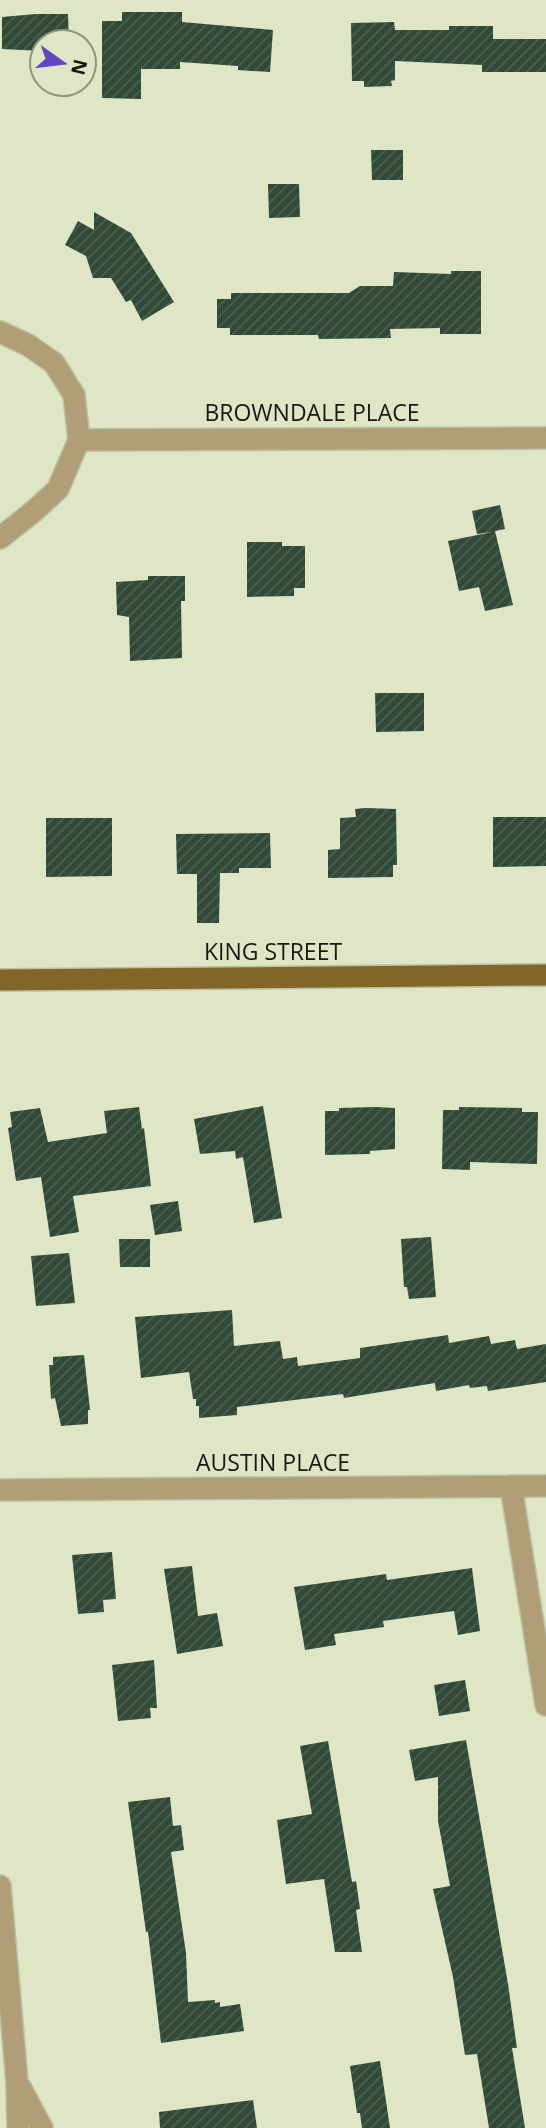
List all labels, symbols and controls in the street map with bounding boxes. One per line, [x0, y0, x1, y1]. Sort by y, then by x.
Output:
north arrow [28, 28, 98, 98]
text: N [65, 56, 94, 78]
street label: BROWNDALE PLACE [204, 396, 420, 428]
street label: KING STREET [204, 935, 342, 967]
street label: AUSTIN PLACE [196, 1446, 350, 1478]

